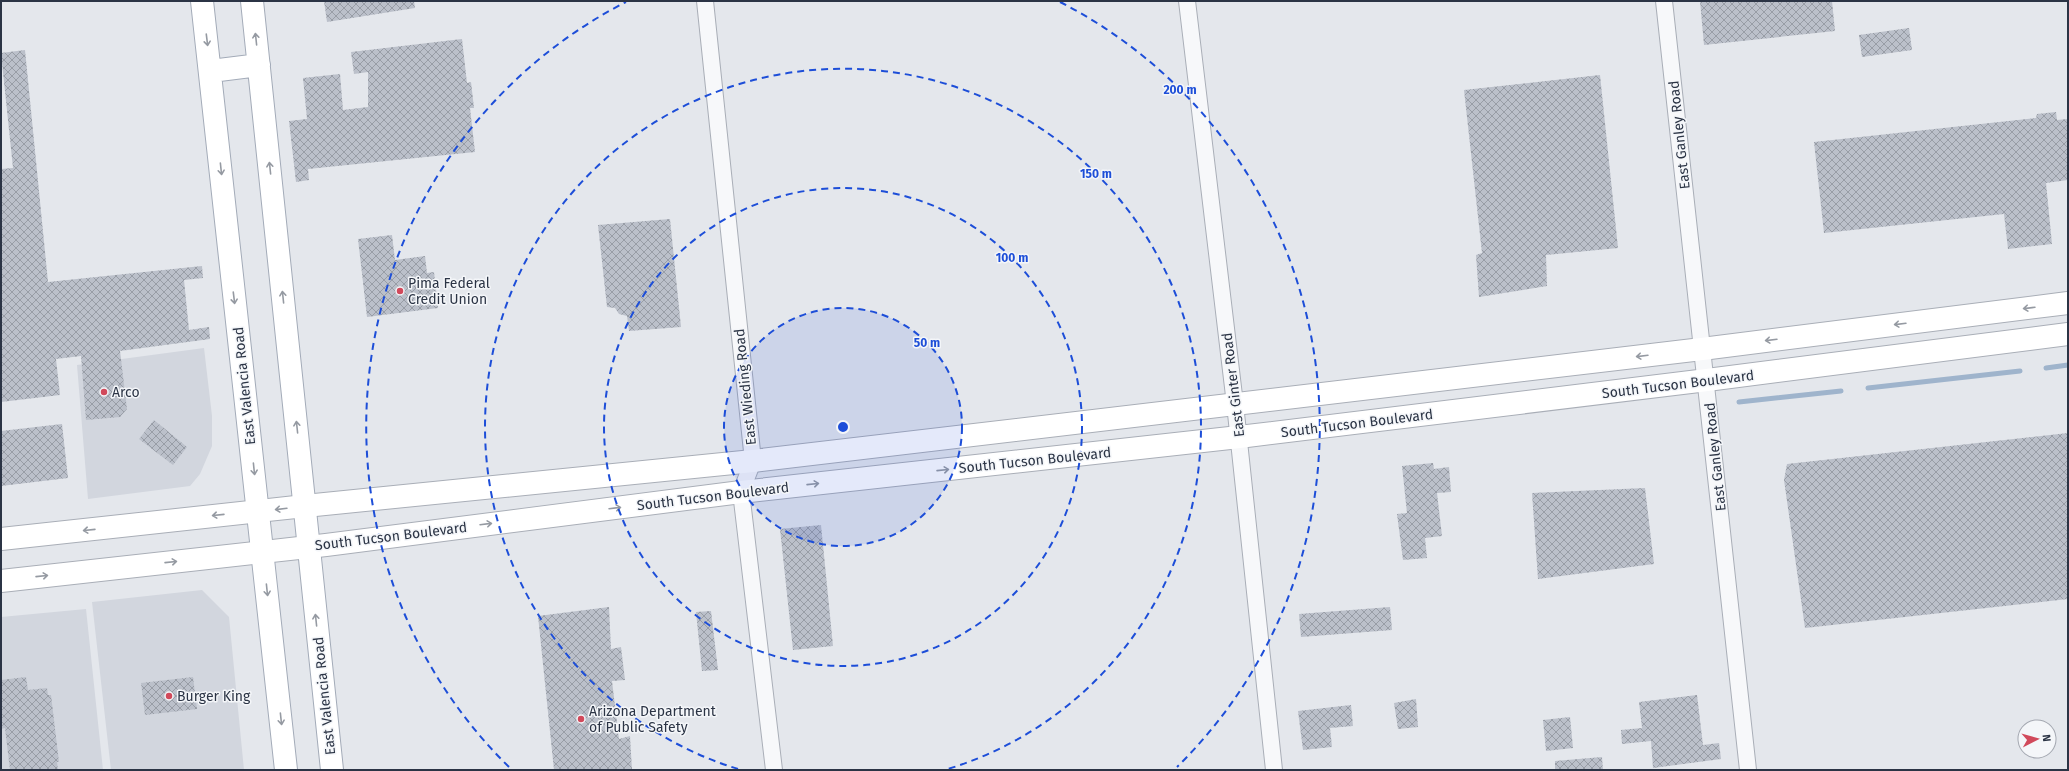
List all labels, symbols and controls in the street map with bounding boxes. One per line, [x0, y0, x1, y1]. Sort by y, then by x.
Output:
one-way arrow [203, 33, 211, 46]
one-way arrow [252, 33, 260, 46]
street label: East Ganley Road [1665, 80, 1694, 190]
text: 200 m [1163, 83, 1197, 97]
one-way arrow [217, 162, 224, 175]
one-way arrow [266, 162, 274, 175]
text: 150 m [1080, 167, 1112, 181]
text: 100 m [996, 251, 1028, 265]
place label: Pima Federal Credit Union [408, 275, 490, 308]
marker: Pima Federal Credit Union [395, 286, 405, 296]
one-way arrow [231, 291, 238, 304]
one-way arrow [280, 291, 287, 304]
one-way arrow [2023, 304, 2036, 312]
one-way arrow [1894, 320, 1907, 328]
street label: East Valencia Road [230, 326, 259, 446]
street label: East Wieding Road [731, 328, 760, 446]
street label: East Ginter Road [1219, 332, 1248, 438]
text: 50 m [914, 336, 940, 350]
one-way arrow [1765, 336, 1778, 344]
one-way arrow [1636, 352, 1649, 360]
street label: South Tucson Boulevard [1601, 367, 1755, 402]
place label: Arco [112, 384, 140, 401]
marker: Arco [99, 387, 109, 397]
street label: East Ganley Road [1701, 402, 1730, 512]
street label: South Tucson Boulevard [1280, 406, 1434, 441]
centre of rings [836, 420, 850, 434]
one-way arrow [293, 421, 301, 434]
street label: South Tucson Boulevard [958, 444, 1112, 477]
one-way arrow [250, 462, 257, 475]
one-way arrow [936, 466, 949, 474]
street label: South Tucson Boulevard [636, 479, 790, 514]
one-way arrow [806, 480, 819, 488]
one-way arrow [608, 504, 621, 512]
one-way arrow [275, 505, 288, 512]
one-way arrow [212, 511, 225, 519]
street label: South Tucson Boulevard [314, 519, 468, 554]
one-way arrow [479, 520, 492, 528]
one-way arrow [83, 526, 96, 533]
one-way arrow [164, 558, 177, 565]
one-way arrow [35, 572, 48, 580]
one-way arrow [263, 583, 270, 596]
one-way arrow [312, 614, 320, 627]
street label: East Valencia Road [310, 636, 339, 756]
place label: Burger King [177, 688, 251, 705]
marker: Burger King [164, 691, 174, 701]
place label: Arizona Department of Public Safety [589, 703, 717, 736]
one-way arrow [277, 712, 284, 725]
marker: Arizona Department of Public Safety [576, 714, 586, 724]
north arrow [2017, 719, 2057, 759]
text: N [2040, 734, 2053, 742]

